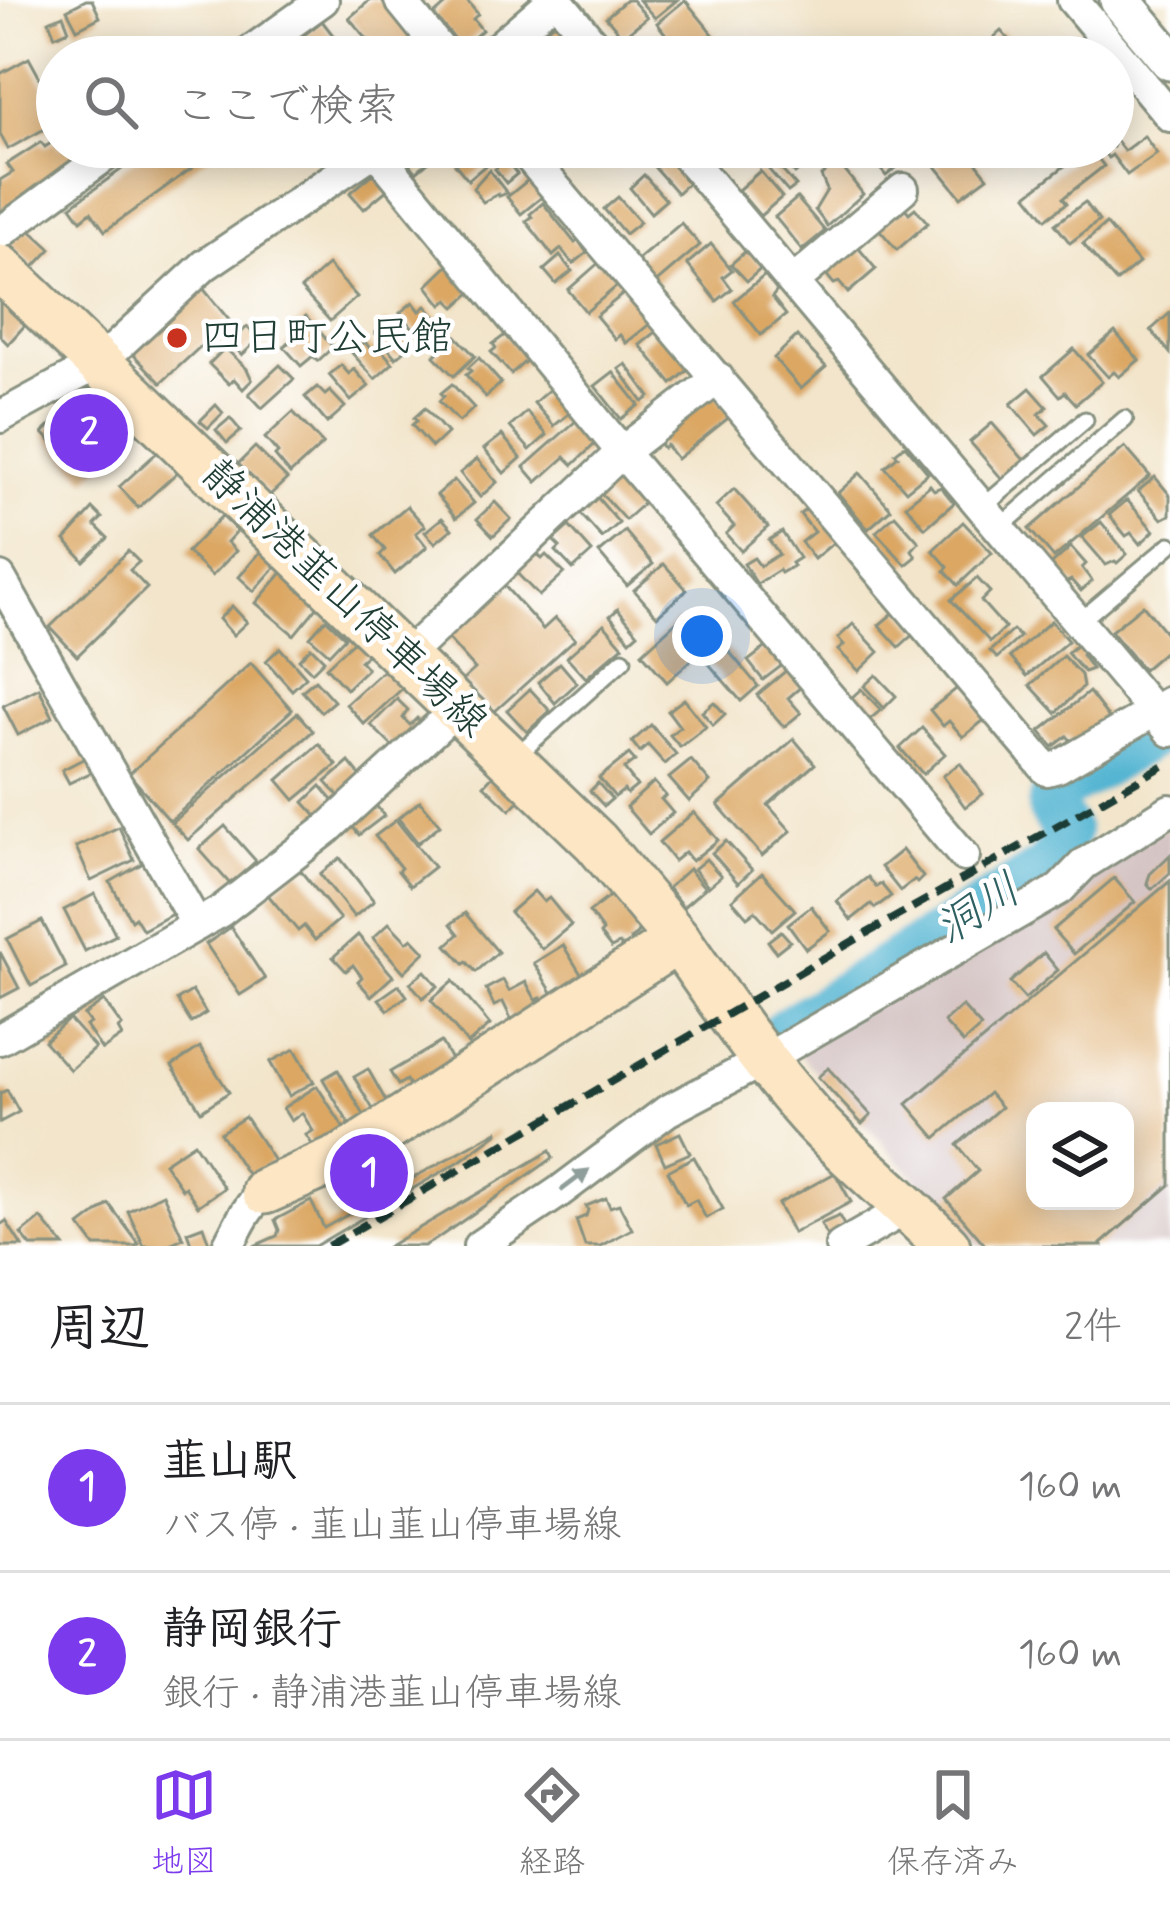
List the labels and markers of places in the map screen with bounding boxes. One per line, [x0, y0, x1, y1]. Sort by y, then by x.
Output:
place label: 四日町公民館 [201, 311, 453, 366]
marker: 四日町公民館 [164, 325, 190, 351]
pin: 2 [50, 388, 128, 478]
pin: 1 [330, 1128, 408, 1218]

